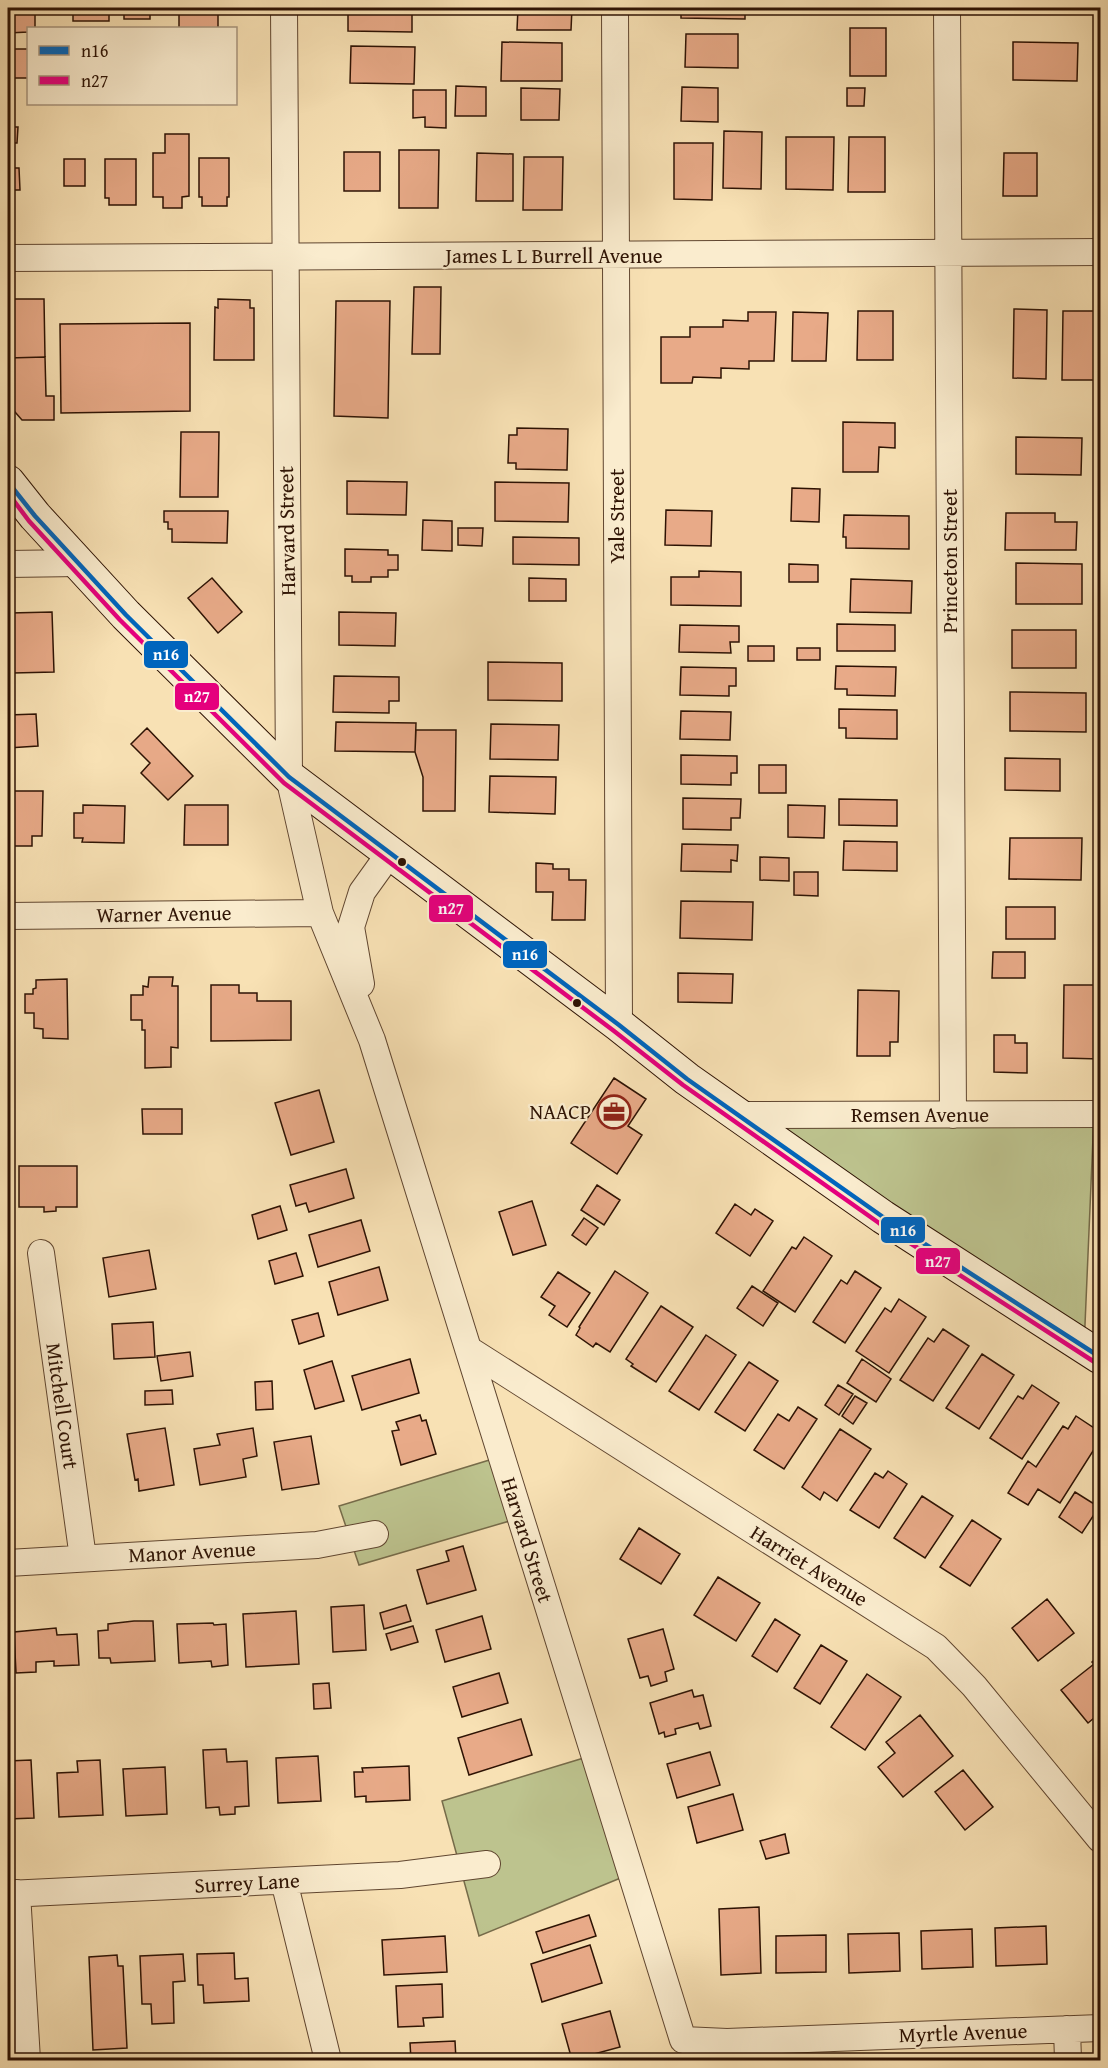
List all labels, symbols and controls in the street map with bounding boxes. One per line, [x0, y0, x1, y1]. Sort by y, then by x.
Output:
legend [27, 27, 237, 105]
text: n16 [81, 37, 108, 64]
text: n27 [81, 67, 108, 94]
street label: James L L Burrell Avenue [442, 240, 663, 271]
street label: Harvard Street [270, 465, 303, 596]
street label: Yale Street [601, 468, 632, 563]
street label: Princeton Street [934, 488, 965, 633]
line badge: n16 [143, 640, 189, 669]
text: n16 [153, 642, 179, 666]
line badge: n27 [174, 682, 220, 711]
text: n27 [184, 684, 210, 708]
unlabelled marker [396, 856, 408, 868]
line badge: n27 [428, 894, 474, 923]
text: n27 [438, 896, 464, 920]
street label: Warner Avenue [96, 897, 232, 930]
line badge: n16 [502, 940, 548, 969]
text: n16 [512, 942, 538, 966]
unlabelled marker [571, 997, 583, 1009]
office icon: NAACP [596, 1094, 632, 1130]
place label: NAACP [529, 1096, 591, 1127]
street label: Remsen Avenue [851, 1099, 989, 1130]
line badge: n16 [880, 1216, 926, 1244]
text: n16 [890, 1218, 916, 1242]
line badge: n27 [915, 1247, 961, 1275]
text: n27 [925, 1249, 951, 1273]
street label: Mitchell Court [38, 1341, 87, 1472]
street label: Harvard Street [494, 1473, 561, 1607]
street label: Harriet Avenue [744, 1517, 874, 1614]
street label: Manor Avenue [128, 1533, 257, 1570]
street label: Surrey Lane [194, 1864, 301, 1901]
street label: Myrtle Avenue [898, 2015, 1028, 2050]

